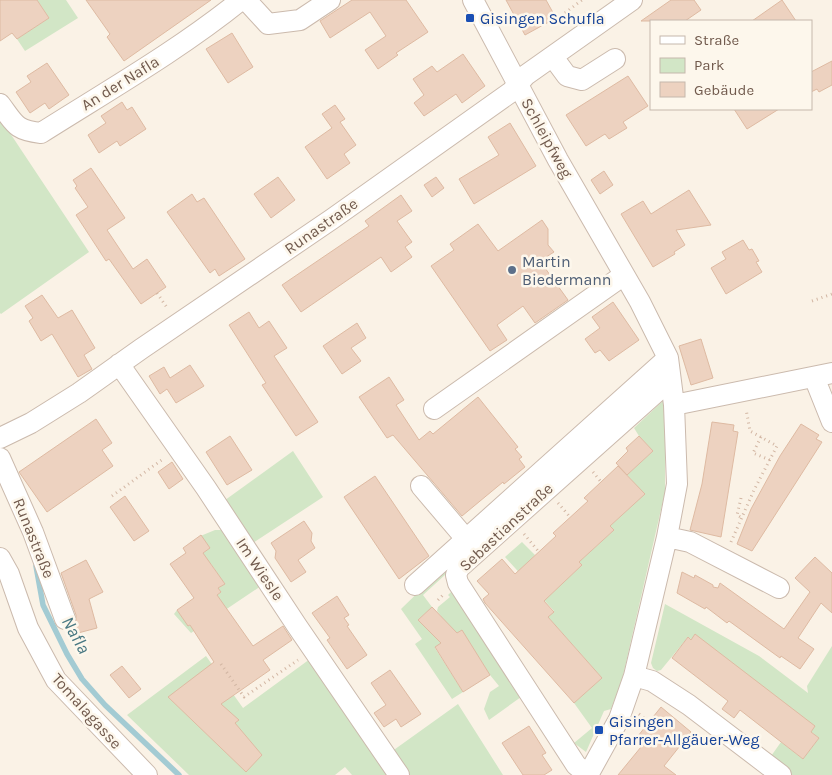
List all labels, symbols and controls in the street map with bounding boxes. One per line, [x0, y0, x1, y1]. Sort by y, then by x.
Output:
place label: Gisingen Schufla [480, 9, 605, 28]
marker: Gisingen Schufla [464, 12, 476, 24]
legend [650, 20, 812, 110]
text: Straße [694, 31, 739, 49]
street label: An der Nafla [77, 52, 163, 114]
text: Park [694, 56, 724, 74]
text: Gebäude [694, 81, 754, 99]
street label: Schleipfweg [517, 95, 577, 181]
street label: Runastraße [281, 194, 361, 258]
place label: Martin Biedermann [522, 252, 612, 289]
marker: Martin Biedermann [506, 264, 518, 276]
street label: Sebastianstraße [455, 479, 557, 575]
street label: Runastraße [9, 495, 59, 581]
street label: Im Wiesle [232, 534, 288, 604]
water label: Nafla [57, 612, 95, 658]
street label: Tomalagasse [48, 669, 126, 753]
place label: Gisingen Pfarrer-Allgäuer-Weg [609, 712, 760, 749]
marker: Gisingen Pfarrer-Allgäuer-Weg [593, 724, 605, 736]

